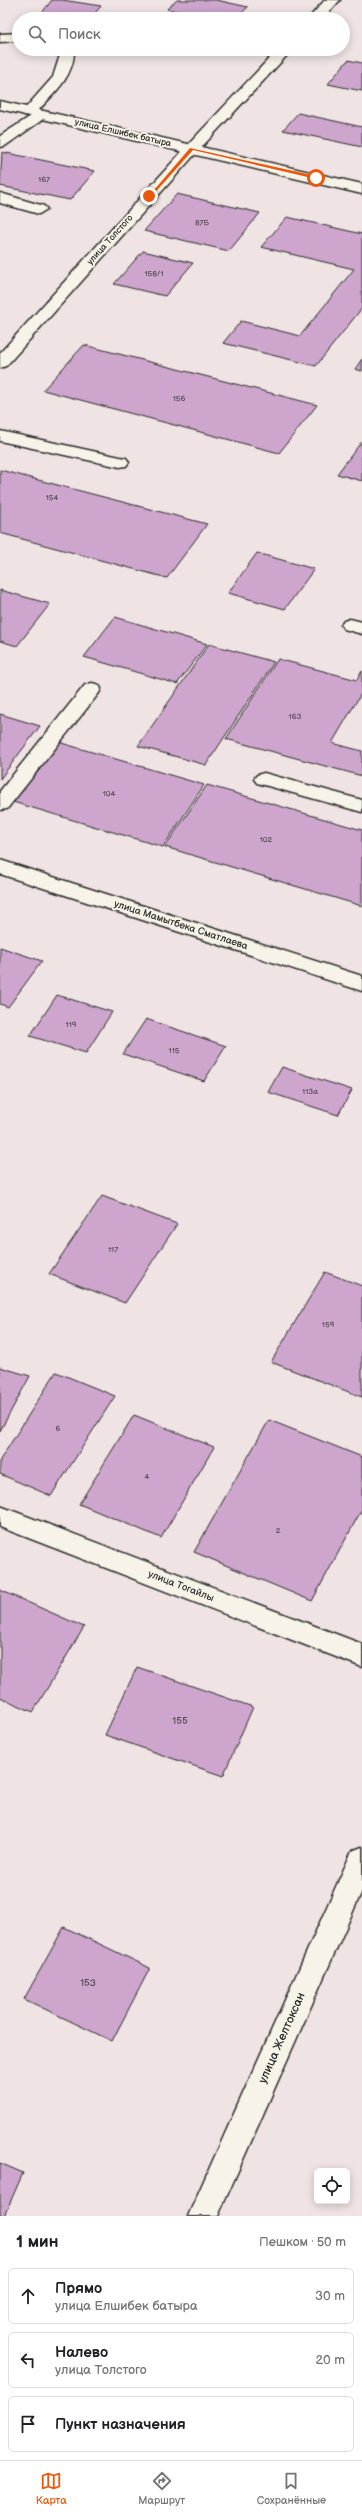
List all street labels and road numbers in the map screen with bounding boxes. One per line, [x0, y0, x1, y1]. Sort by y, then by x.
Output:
street label: улица Елшибек батыра [74, 117, 173, 150]
street label: улица Толстого [85, 213, 135, 267]
street label: улица Мамытбека Сматлаева [113, 898, 250, 952]
street label: улица Тогайлы [146, 1568, 216, 1604]
street label: улица Желтоксан [255, 1990, 309, 2086]

